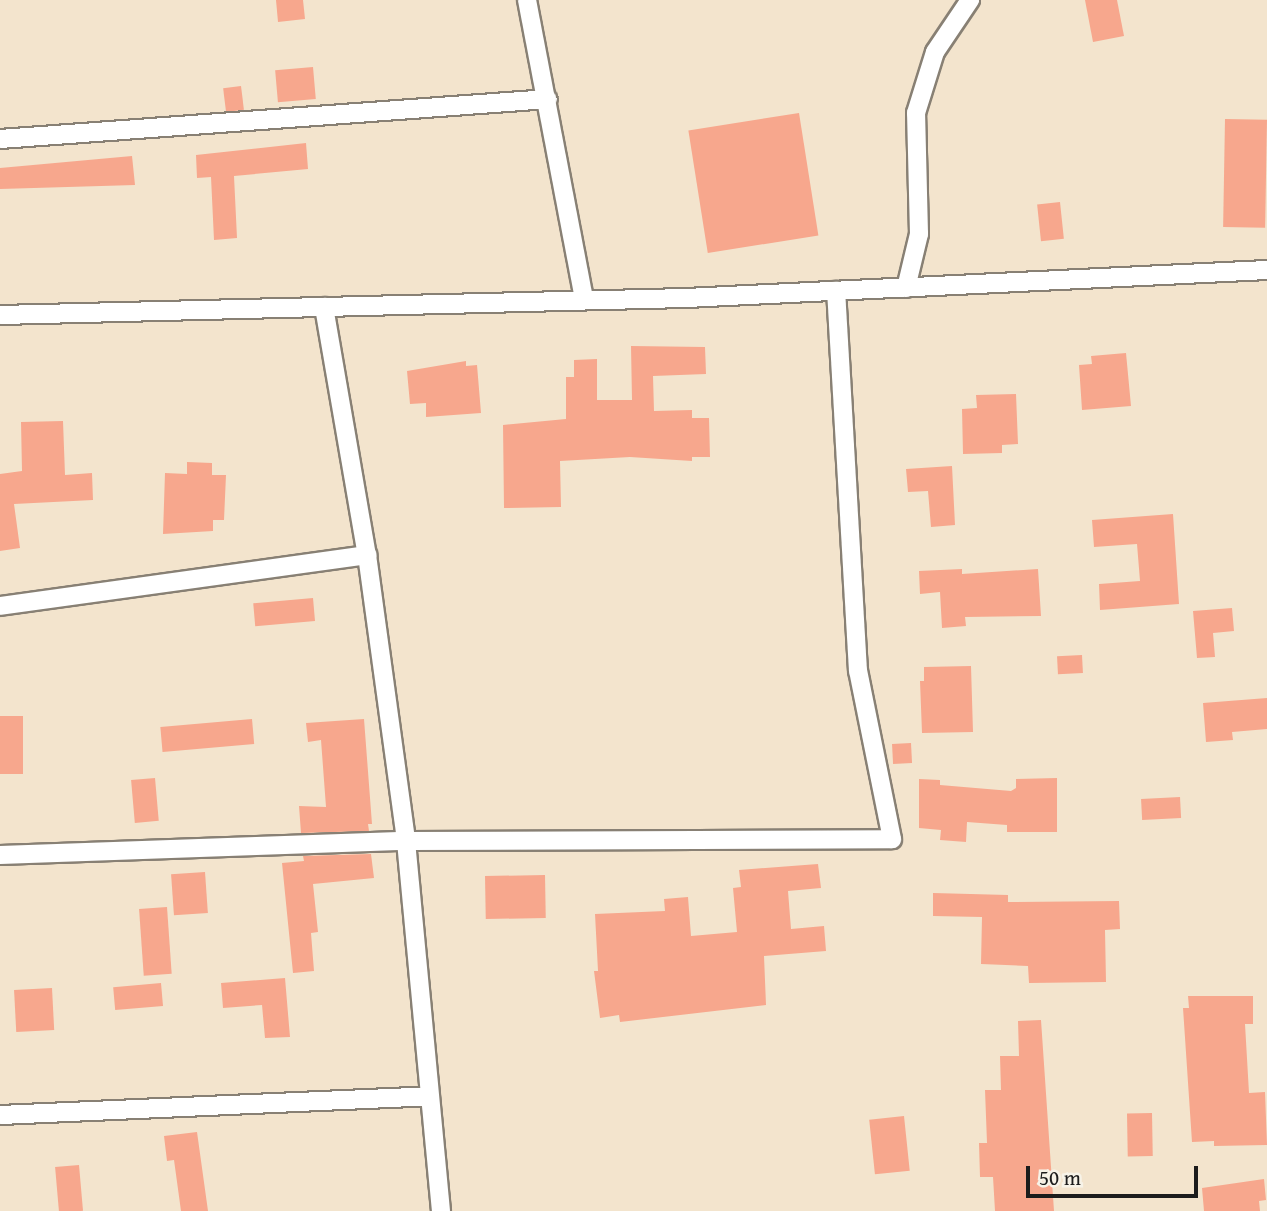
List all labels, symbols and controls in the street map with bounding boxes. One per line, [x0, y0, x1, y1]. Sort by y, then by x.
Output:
scale bar [1029, 1152, 1200, 1196]
text: 50 m [1039, 1162, 1081, 1193]

